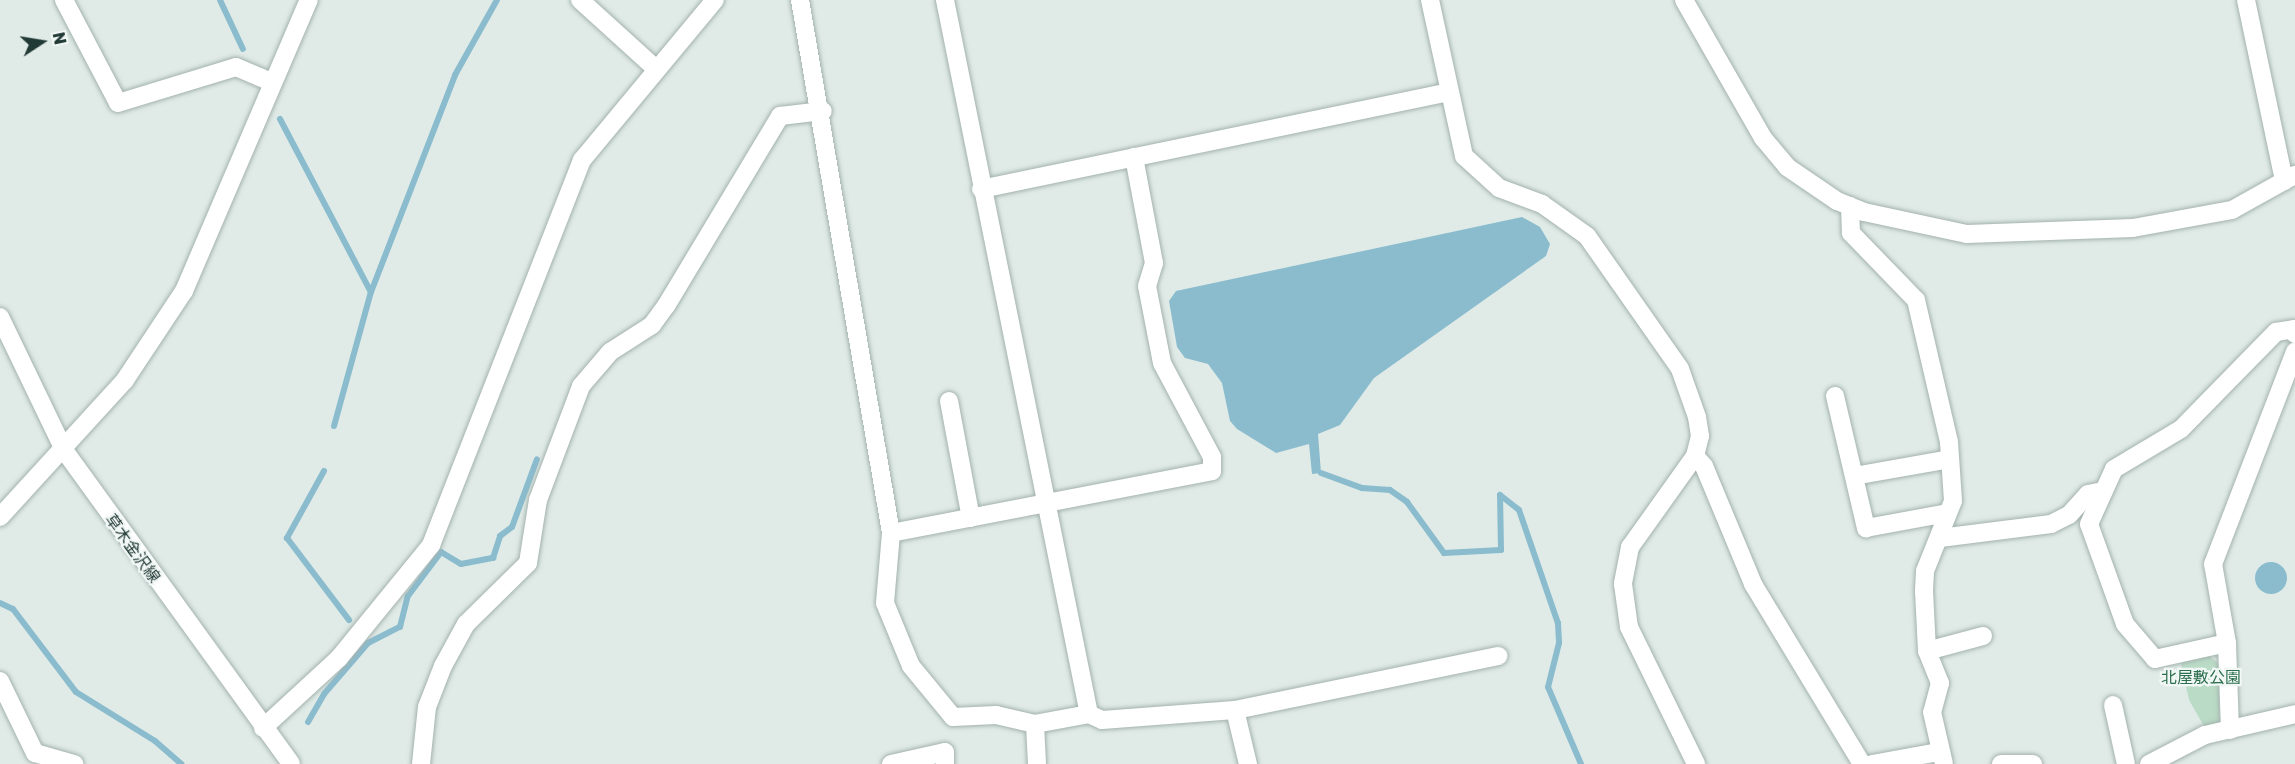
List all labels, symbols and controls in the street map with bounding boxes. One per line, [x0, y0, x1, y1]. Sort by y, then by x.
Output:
north arrow [12, 12, 72, 72]
text: N [49, 30, 71, 46]
street label: 草木金沢線 [102, 510, 164, 586]
park label: 北屋敷公園 [2161, 667, 2241, 687]

